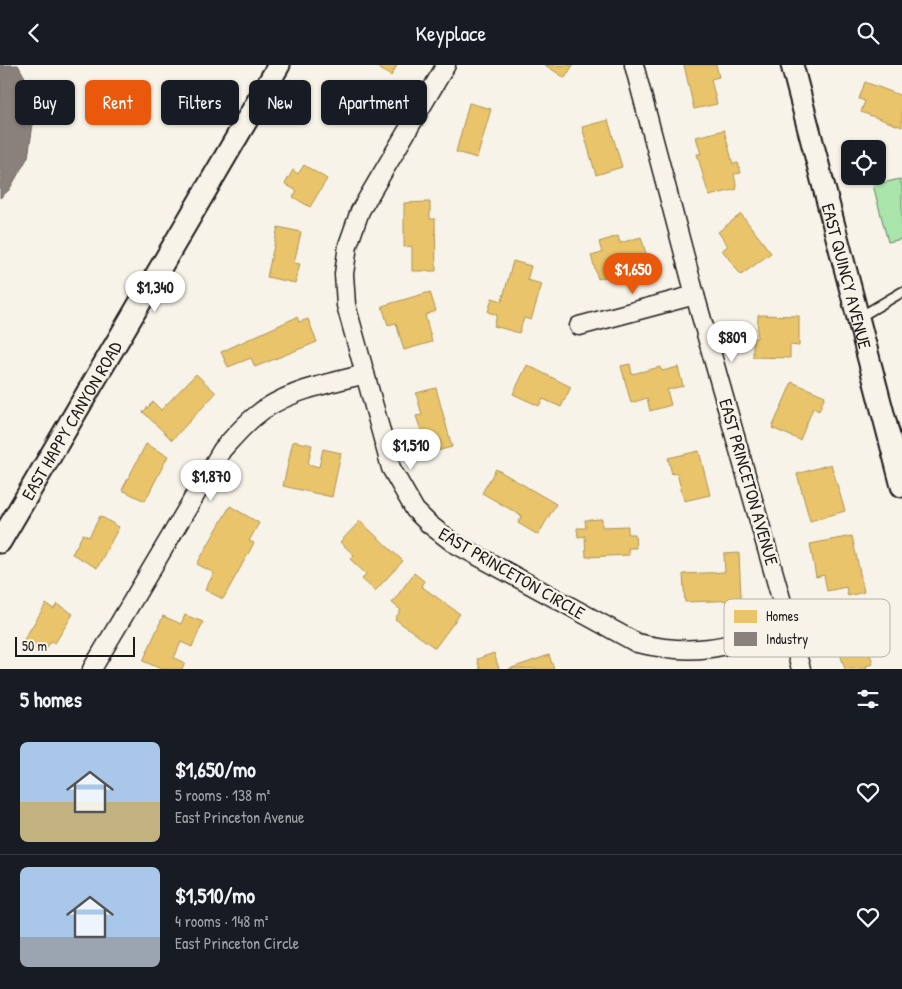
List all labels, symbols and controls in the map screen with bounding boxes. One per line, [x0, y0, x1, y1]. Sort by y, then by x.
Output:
text: Keyplace [416, 18, 486, 48]
icon: back [20, 19, 48, 47]
icon: search [854, 19, 882, 47]
chip: Buy [15, 80, 75, 125]
chip: Rent [85, 80, 151, 125]
chip: Filters [161, 80, 239, 125]
chip: New [249, 80, 311, 125]
chip: Apartment [321, 80, 427, 125]
map controls [841, 140, 886, 185]
button: locate [841, 140, 886, 185]
street label: EAST QUINCY AVENUE [816, 200, 878, 351]
pin: $1,650 [592, 253, 674, 295]
text: $1,650 [614, 258, 652, 280]
pin: $1,340 [114, 271, 196, 313]
text: $1,340 [136, 276, 174, 298]
pin: $809 [702, 321, 762, 363]
text: $809 [718, 326, 746, 348]
street label: EAST HAPPY CANYON ROAD [15, 336, 128, 504]
street label: EAST PRINCETON AVENUE [713, 396, 785, 568]
pin: $1,510 [370, 429, 452, 471]
text: $1,510 [393, 434, 429, 456]
pin: $1,870 [170, 459, 252, 502]
text: $1,870 [191, 465, 231, 487]
street label: EAST PRINCETON CIRCLE [434, 521, 590, 625]
legend [724, 599, 890, 657]
text: Homes [766, 606, 799, 625]
text: Industry [766, 629, 808, 649]
scale bar [15, 634, 135, 657]
text: 50 m [22, 636, 47, 655]
text: 5 homes [20, 685, 82, 714]
icon: filters [854, 685, 882, 713]
text: $1,650/mo [175, 755, 256, 784]
icon: home [60, 762, 120, 822]
icon: heart [854, 778, 882, 806]
text: 5 rooms · 138 m² [175, 784, 270, 806]
text: East Princeton Avenue [175, 806, 304, 828]
text: $1,510/mo [175, 881, 255, 910]
icon: home [60, 887, 120, 947]
icon: heart [854, 903, 882, 931]
text: 4 rooms · 148 m² [175, 910, 268, 932]
text: East Princeton Circle [175, 932, 299, 954]

